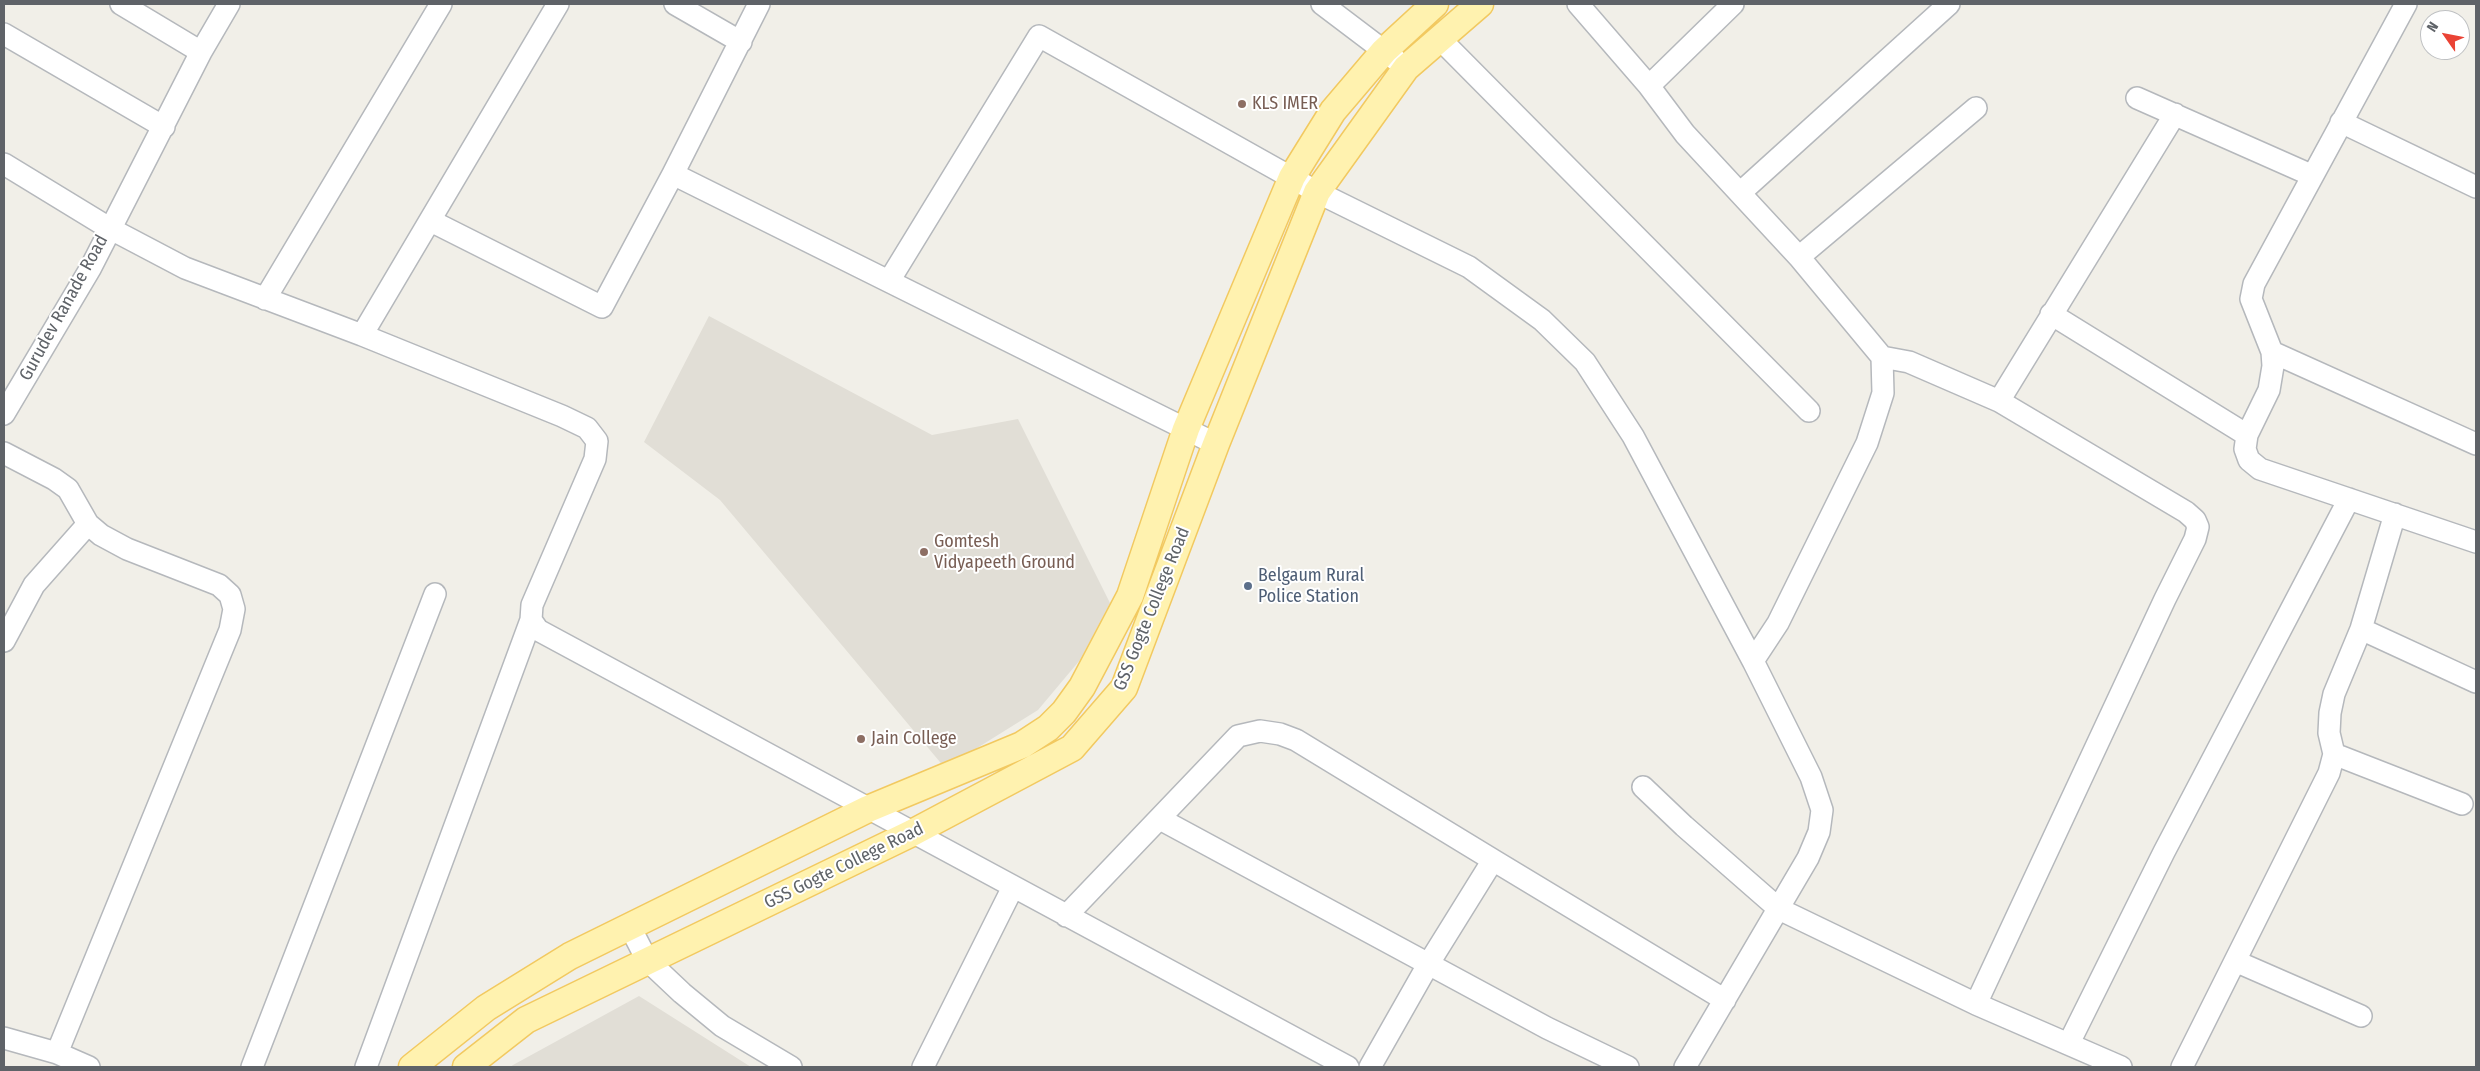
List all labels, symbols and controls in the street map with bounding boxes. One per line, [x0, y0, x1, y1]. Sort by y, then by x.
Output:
north arrow [2420, 10, 2470, 60]
text: N [2423, 19, 2442, 35]
place label: KLS IMER [1252, 93, 1318, 115]
marker: KLS IMER [1236, 98, 1248, 110]
street label: Gurudev Ranade Road [15, 231, 113, 385]
street label: GSS Gogte College Road [1109, 524, 1195, 694]
place label: Gomtesh Vidyapeeth Ground [934, 531, 1075, 574]
marker: Gomtesh Vidyapeeth Ground [918, 546, 930, 558]
place label: Belgaum Rural Police Station [1258, 565, 1364, 608]
marker: Belgaum Rural Police Station [1242, 580, 1254, 592]
place label: Jain College [871, 728, 957, 750]
marker: Jain College [855, 733, 867, 745]
street label: GSS Gogte College Road [761, 818, 927, 914]

